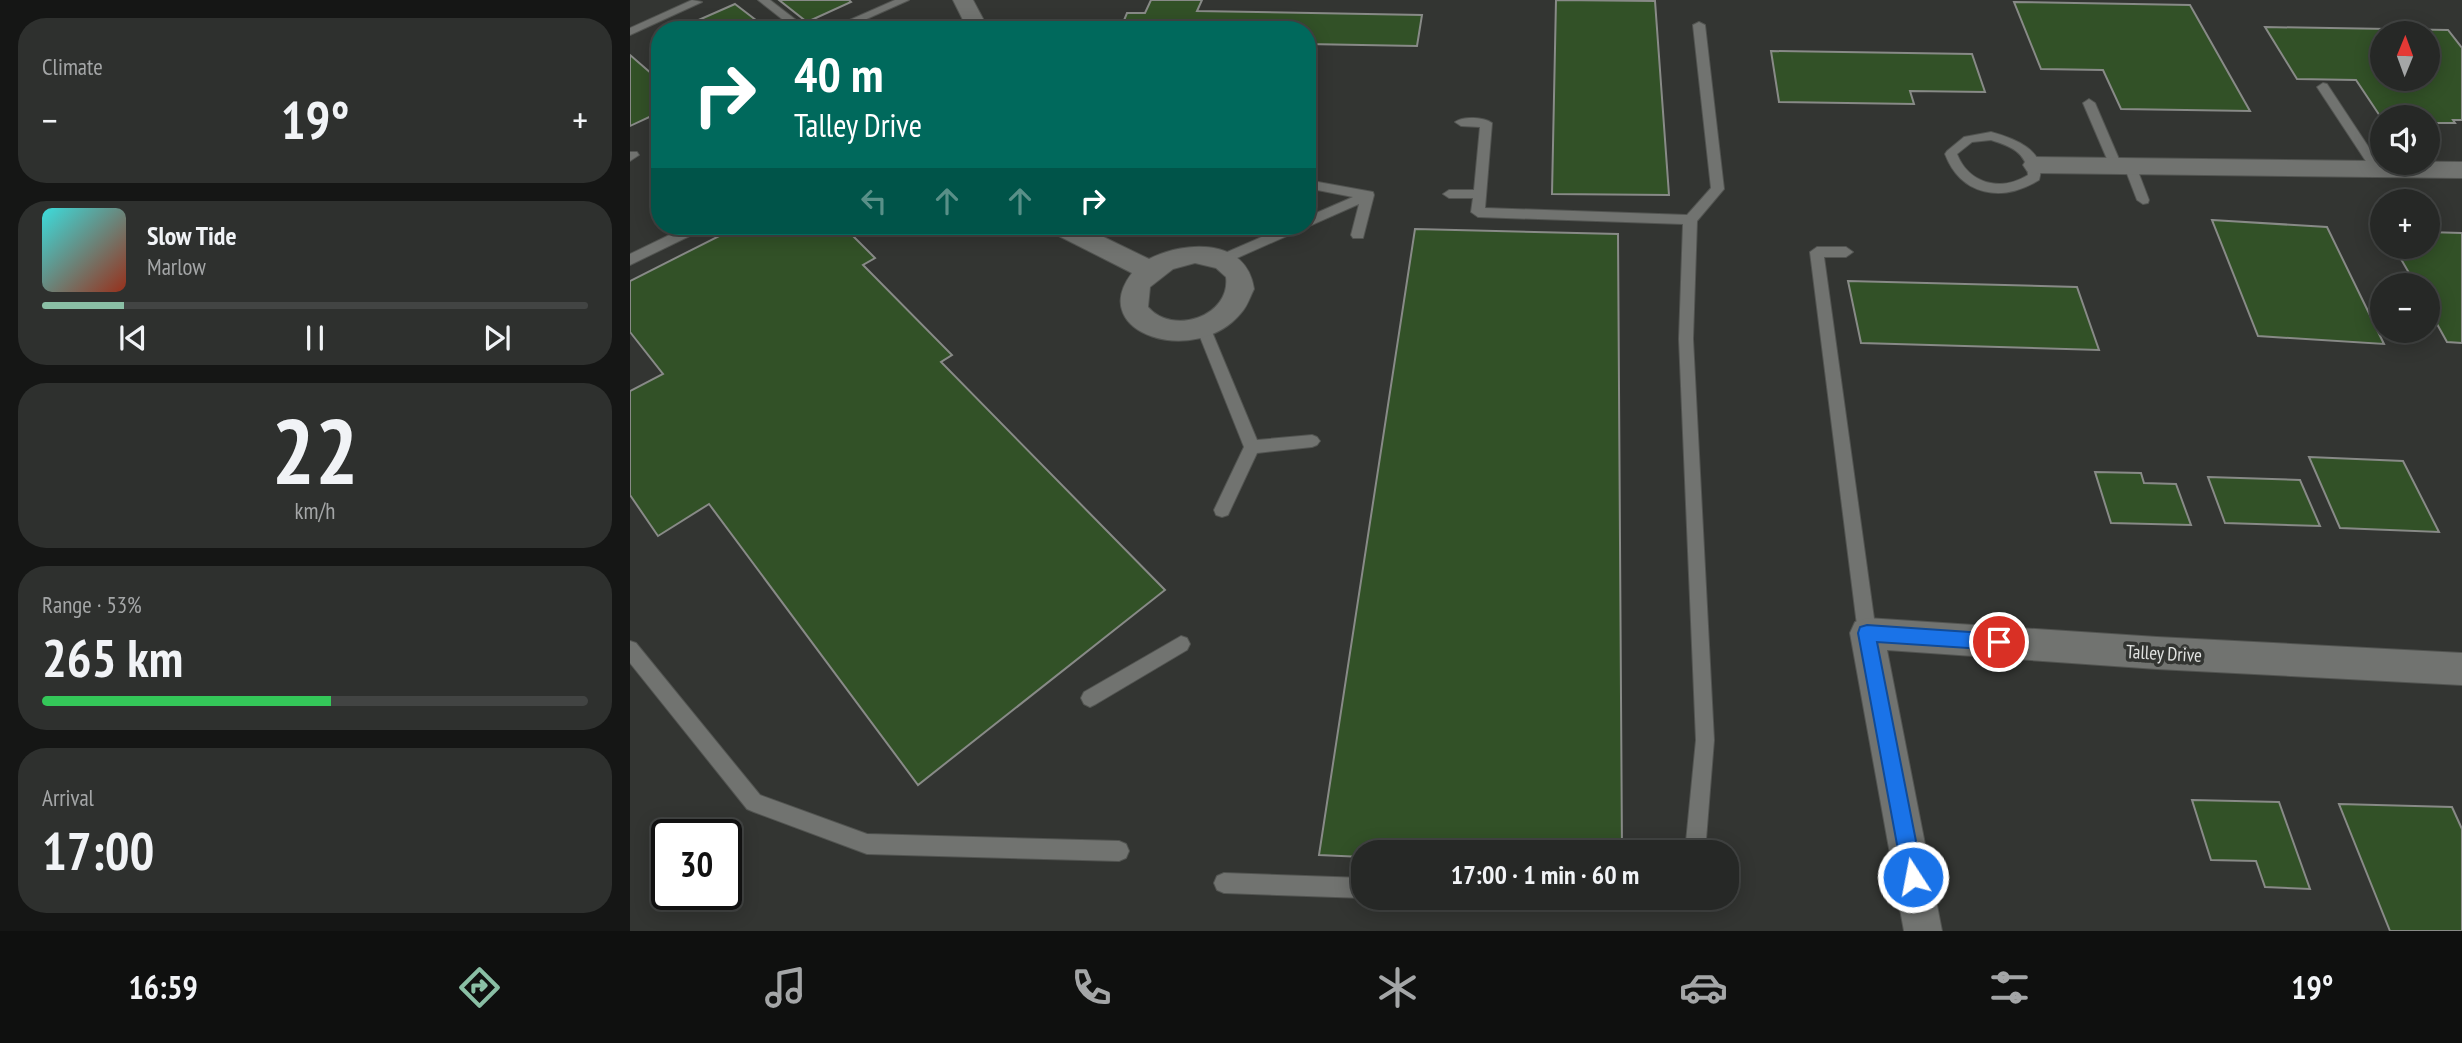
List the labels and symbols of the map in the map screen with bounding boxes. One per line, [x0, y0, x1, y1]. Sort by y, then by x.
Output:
north arrow [2370, 21, 2440, 91]
pin [1969, 612, 2029, 672]
street label: Talley Drive [2125, 639, 2203, 667]
speed limit sign: 30 [651, 819, 742, 910]
position arrow [1876, 840, 1950, 914]

